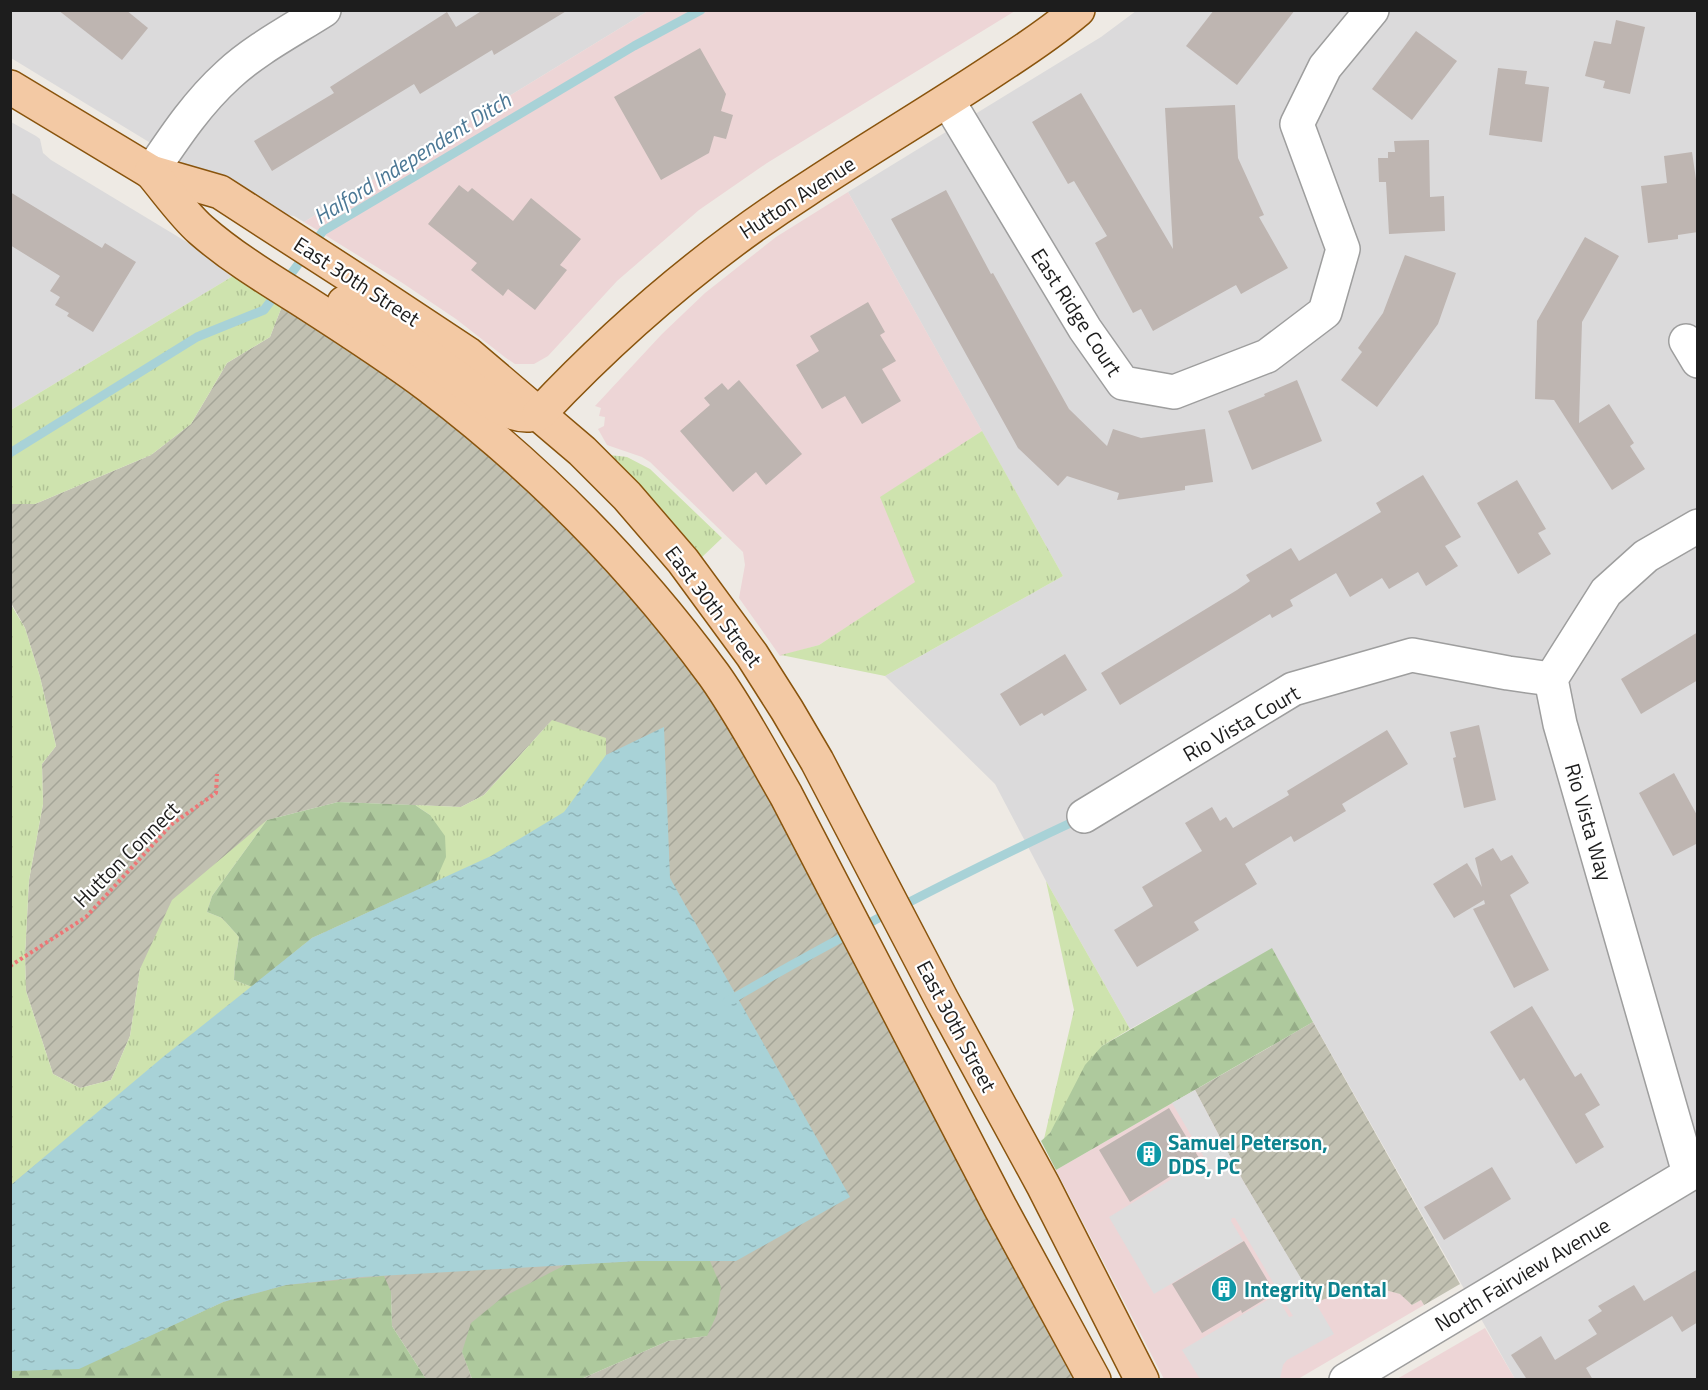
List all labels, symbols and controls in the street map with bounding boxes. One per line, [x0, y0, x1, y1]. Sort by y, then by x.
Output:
water label: Halford Independent Ditch [307, 83, 518, 233]
street label: Hutton Avenue [733, 147, 861, 247]
street label: East 30th Street [288, 228, 427, 334]
street label: East Ridge Court [1024, 242, 1131, 383]
street label: East 30th Street [658, 539, 771, 674]
street label: Rio Vista Court [1177, 676, 1306, 769]
street label: Rio Vista Way [1557, 759, 1621, 885]
street label: Hutton Connect [66, 793, 187, 914]
street label: East 30th Street [909, 955, 1005, 1098]
place label: Samuel Peterson, DDS, PC [1168, 1126, 1328, 1182]
building icon: Samuel Peterson, DDS, PC [1134, 1139, 1164, 1169]
street label: North Fairview Avenue [1428, 1209, 1616, 1339]
place label: Integrity Dental [1244, 1273, 1387, 1305]
building icon: Integrity Dental [1209, 1274, 1239, 1304]

